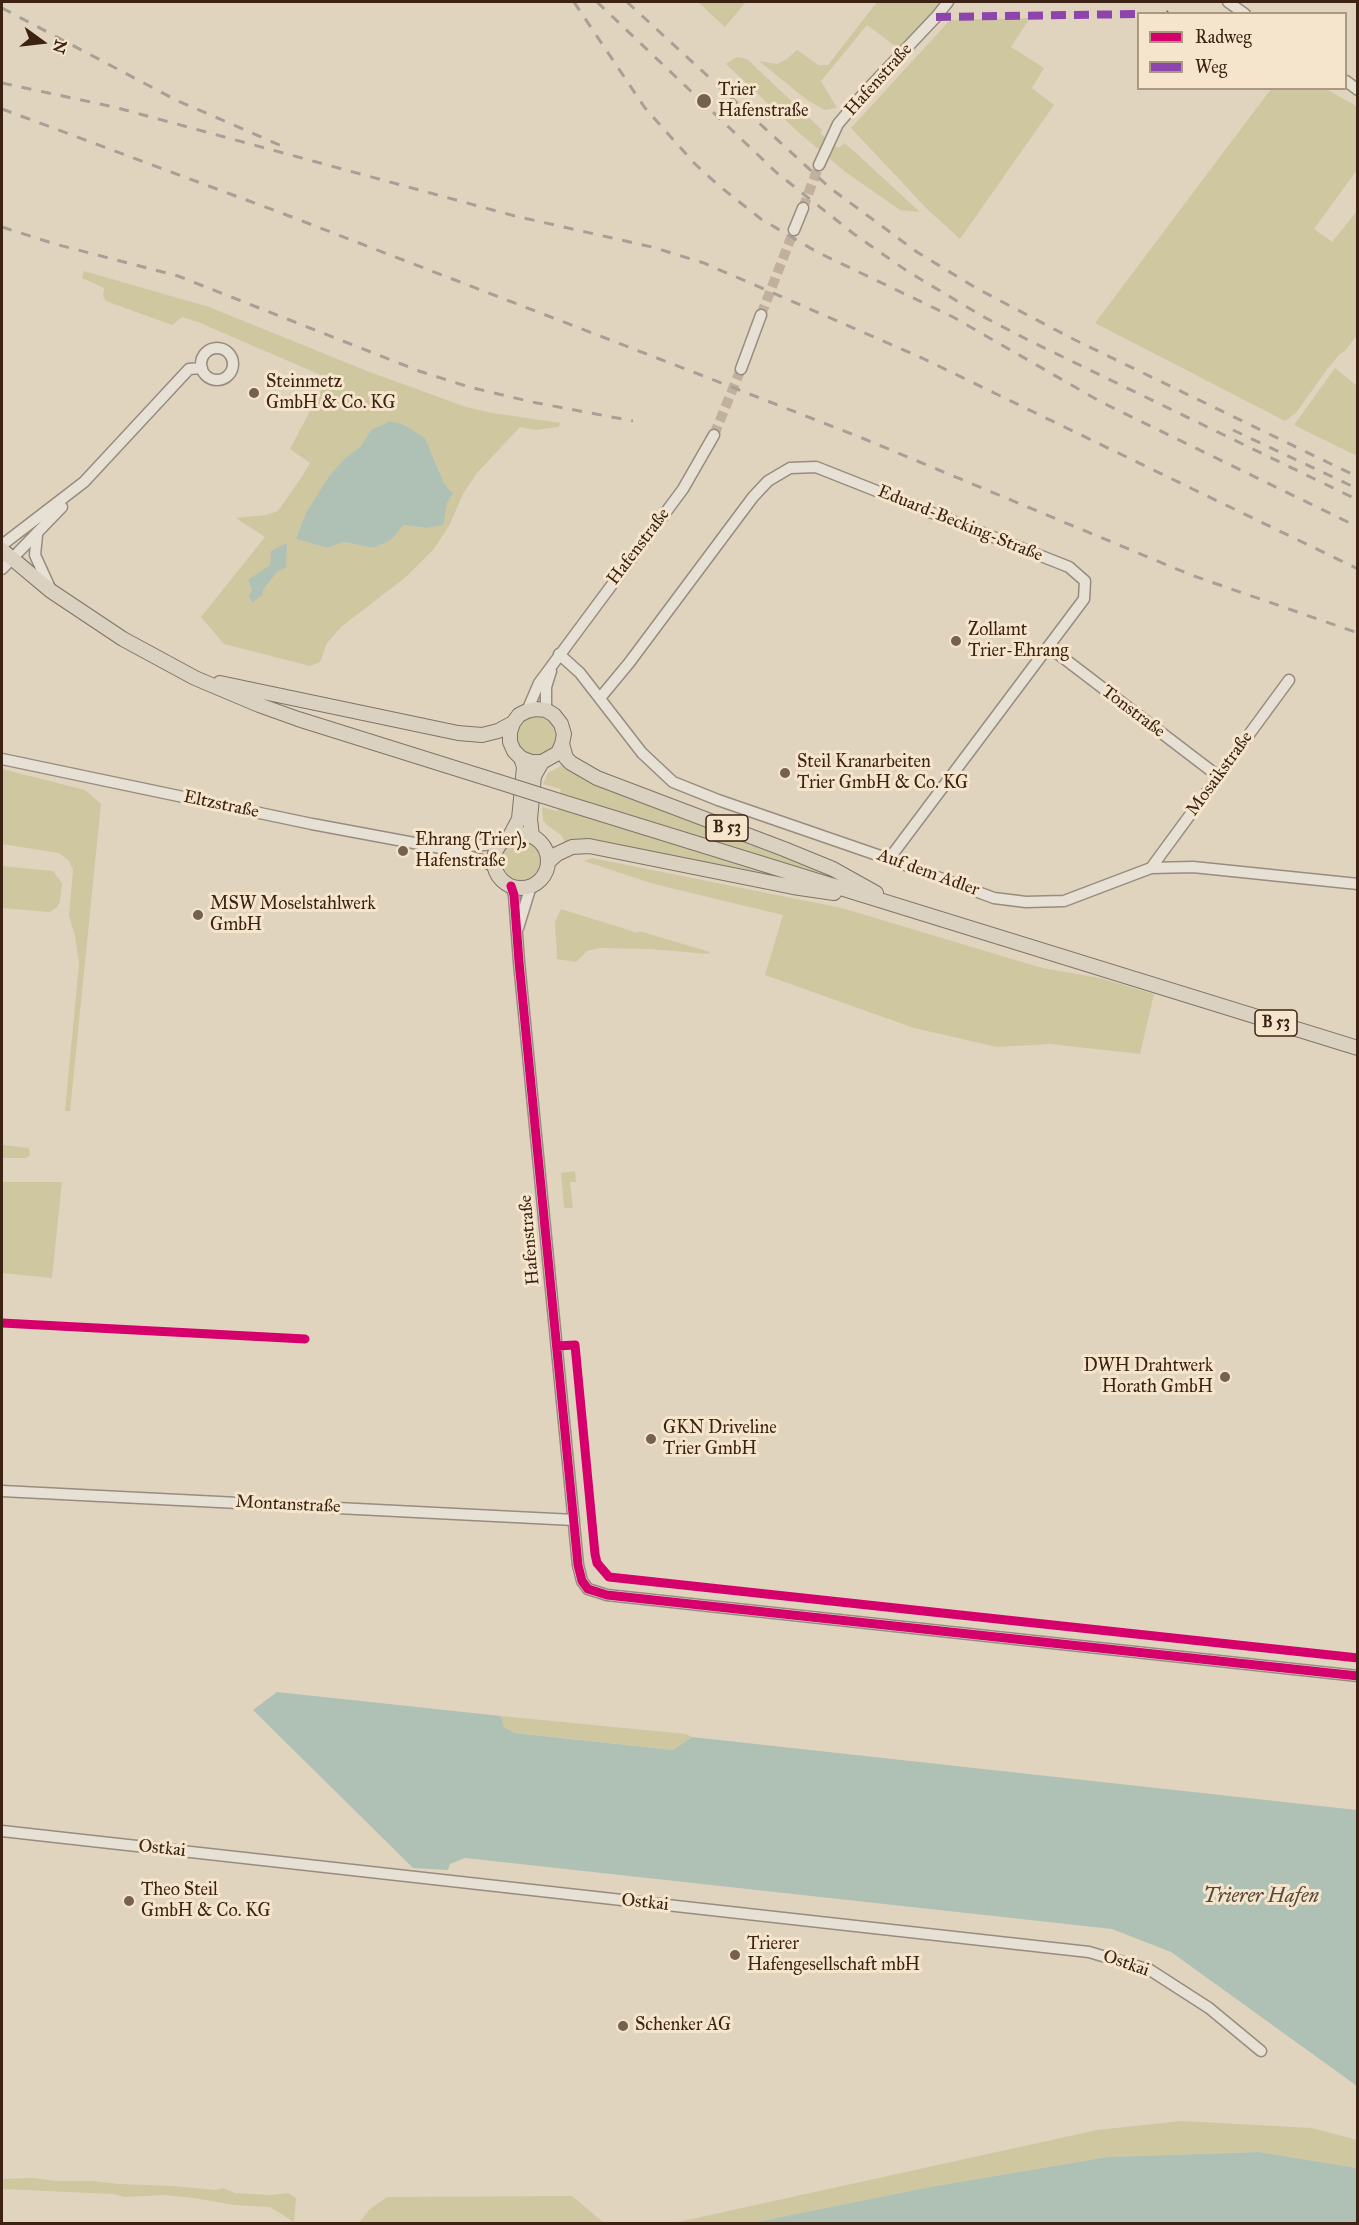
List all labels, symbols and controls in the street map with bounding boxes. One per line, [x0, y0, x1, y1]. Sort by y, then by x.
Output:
north arrow [12, 12, 72, 72]
legend [1137, 12, 1347, 90]
text: Radweg [1195, 26, 1252, 48]
text: N [49, 38, 71, 56]
street label: Hafenstraße [841, 39, 917, 121]
text: Weg [1195, 56, 1227, 78]
place label: Trier Hafenstraße [718, 80, 808, 122]
marker: Trier Hafenstraße [695, 92, 713, 110]
place label: Steinmetz GmbH & Co. KG [266, 372, 396, 415]
marker: Steinmetz GmbH & Co. KG [247, 386, 261, 400]
street label: Eduard-Becking-Straße [874, 481, 1046, 567]
street label: Hafenstraße [603, 504, 675, 590]
place label: Zollamt Trier-Ehrang [968, 620, 1069, 662]
marker: Zollamt Trier-Ehrang [949, 634, 963, 648]
street label: Tonstraße [1097, 681, 1169, 743]
street label: Mosaikstraße [1182, 728, 1258, 820]
place label: Steil Kranarbeiten Trier GmbH & Co. KG [797, 752, 968, 795]
marker: Steil Kranarbeiten Trier GmbH & Co. KG [778, 766, 792, 780]
street label: Eltzstraße [181, 786, 261, 824]
road number: B 53 [706, 815, 748, 841]
place label: Ehrang (Trier), Hafenstraße [415, 830, 527, 872]
marker: Ehrang (Trier), Hafenstraße [396, 844, 410, 858]
street label: Auf dem Adler [874, 845, 982, 901]
place label: MSW Moselstahlwerk GmbH [210, 894, 376, 936]
marker: MSW Moselstahlwerk GmbH [191, 908, 205, 922]
road number: B 53 [1255, 1010, 1297, 1036]
street label: Hafenstraße [515, 1194, 545, 1286]
place label: DWH Drahtwerk Horath GmbH [1084, 1356, 1213, 1398]
marker: DWH Drahtwerk Horath GmbH [1218, 1370, 1232, 1384]
place label: GKN Driveline Trier GmbH [663, 1418, 777, 1460]
marker: GKN Driveline Trier GmbH [644, 1432, 658, 1446]
street label: Montanstraße [235, 1491, 341, 1519]
street label: Ostkai [137, 1836, 187, 1862]
place label: Theo Steil GmbH & Co. KG [141, 1880, 271, 1922]
water label: Trierer Hafen [1203, 1885, 1319, 1909]
street label: Ostkai [620, 1890, 670, 1916]
marker: Theo Steil GmbH & Co. KG [122, 1894, 136, 1908]
place label: Trierer Hafengesellschaft mbH [747, 1934, 920, 1976]
street label: Ostkai [1100, 1946, 1152, 1982]
marker: Trierer Hafengesellschaft mbH [728, 1948, 742, 1962]
place label: Schenker AG [635, 2015, 731, 2037]
marker: Schenker AG [616, 2019, 630, 2033]

